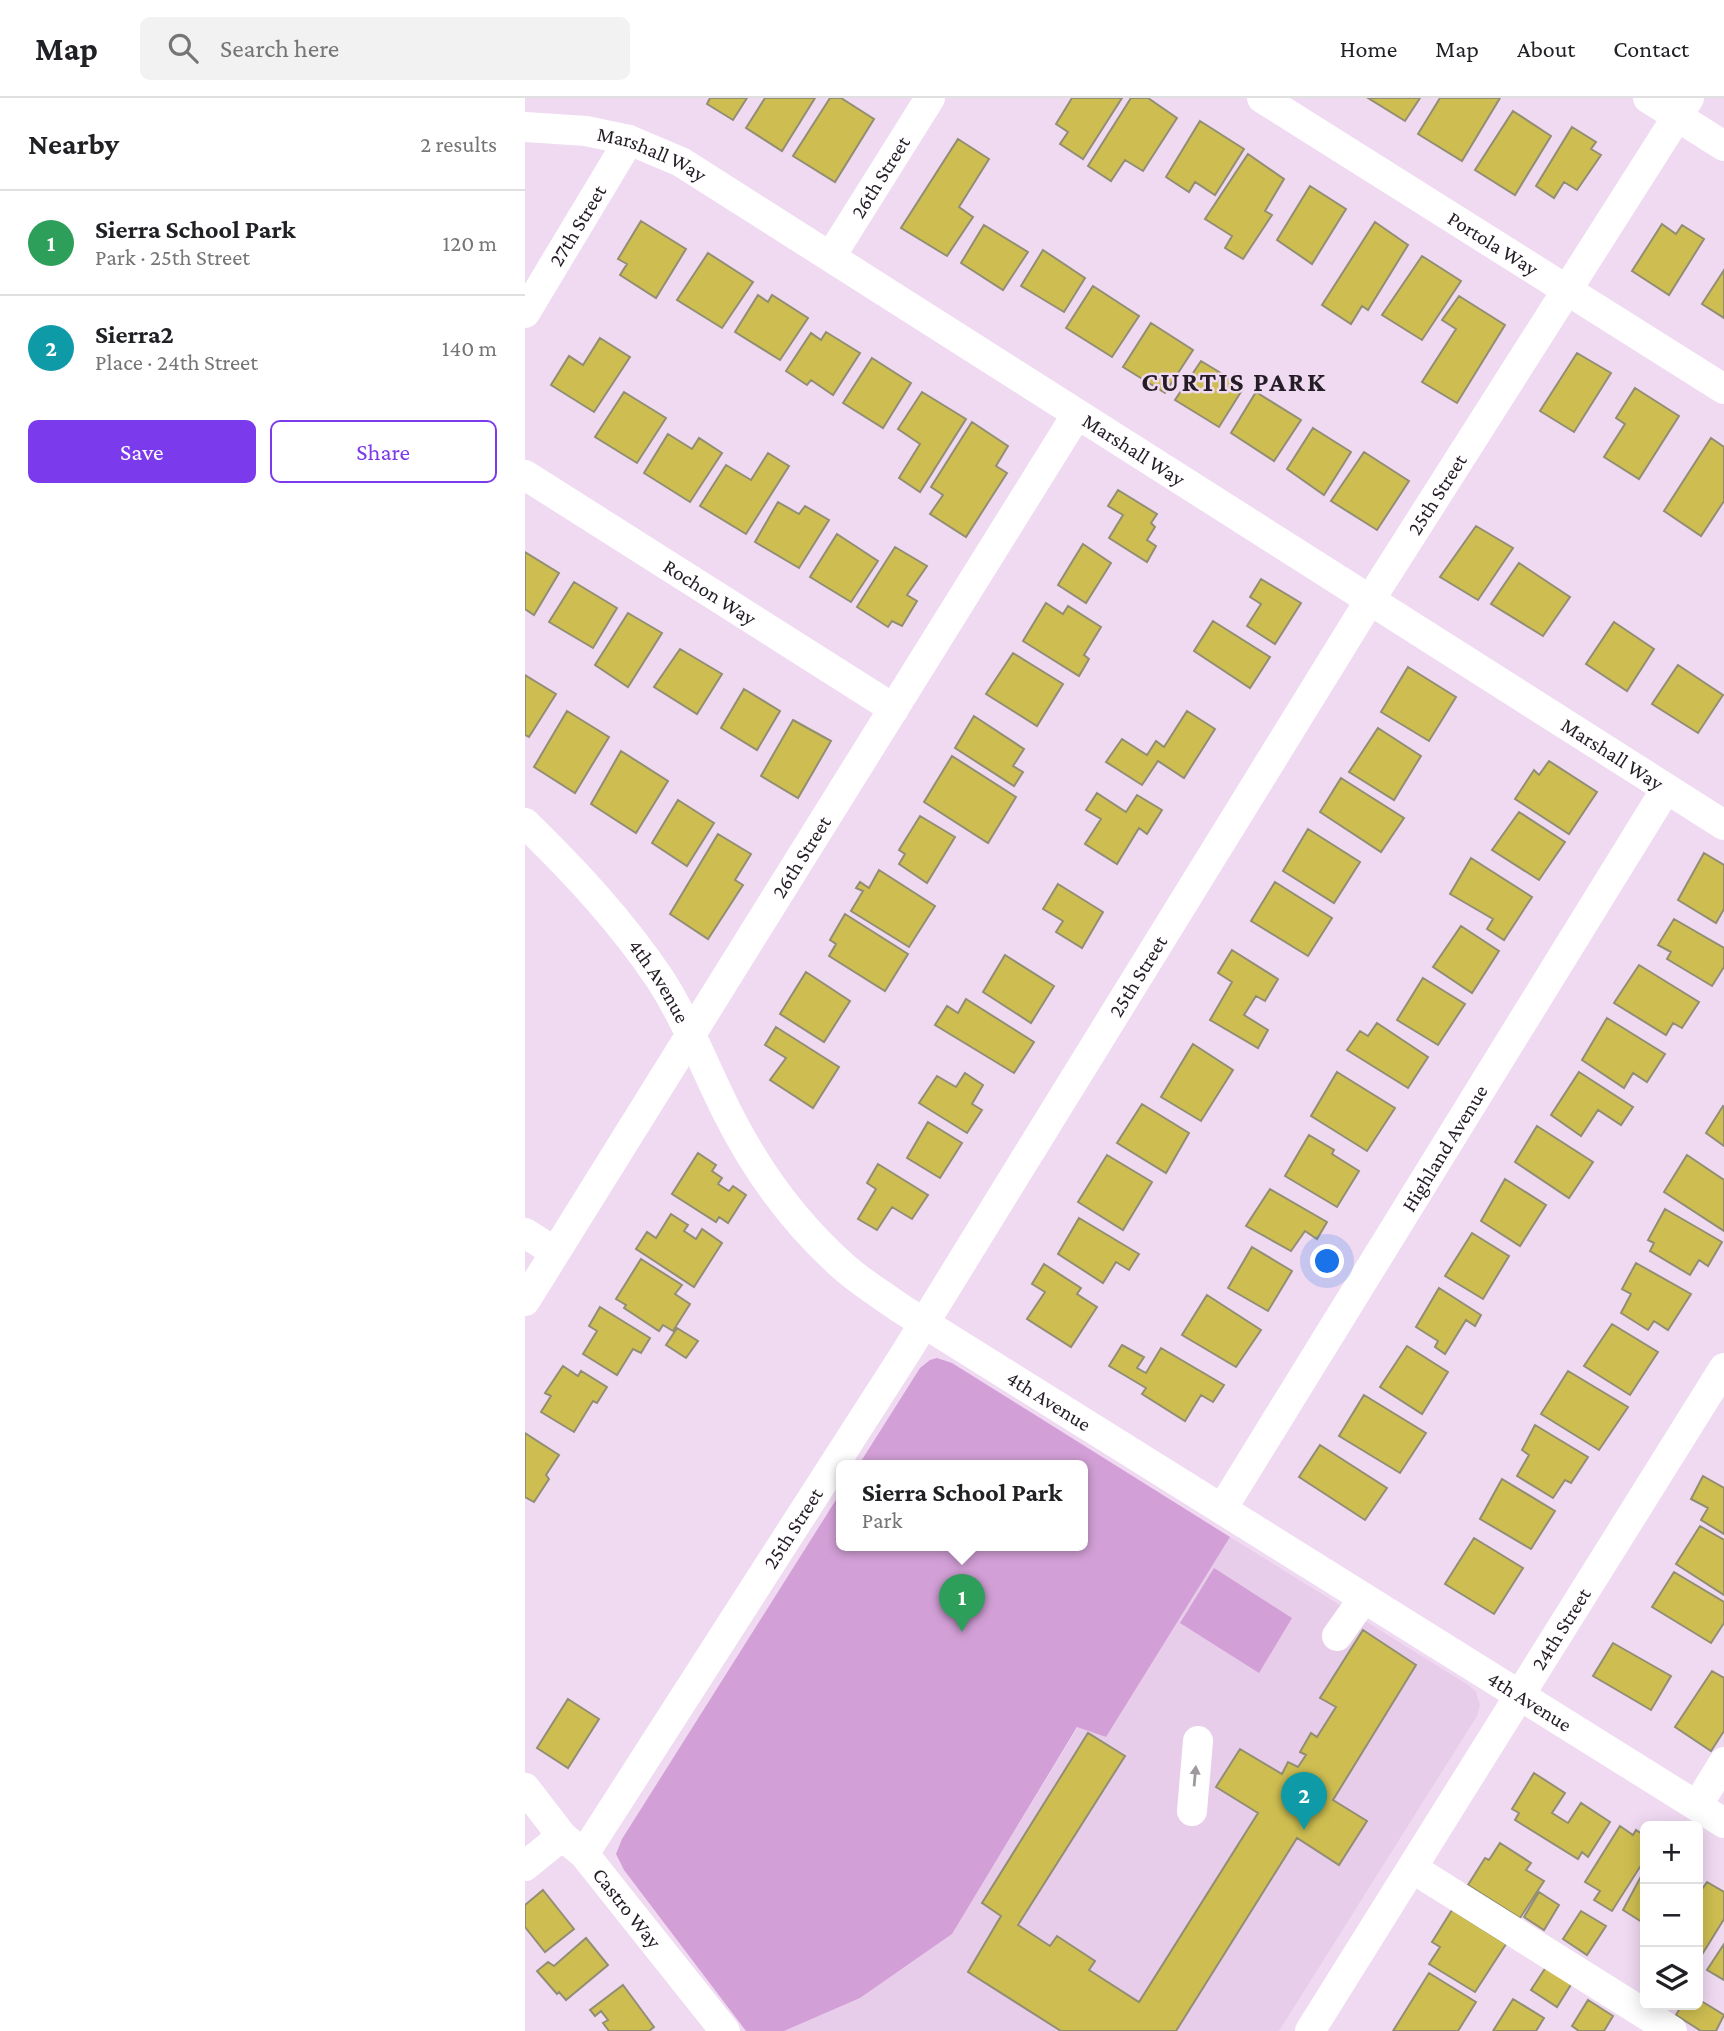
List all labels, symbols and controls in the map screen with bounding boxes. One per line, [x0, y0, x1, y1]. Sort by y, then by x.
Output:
search box [140, 17, 630, 80]
icon: search [164, 29, 202, 67]
text: Map [35, 30, 98, 67]
text: Search here [220, 34, 339, 63]
text: Home [1340, 35, 1397, 62]
text: Map [1435, 35, 1479, 62]
text: About [1517, 35, 1575, 62]
text: Contact [1613, 35, 1689, 62]
street label: Marshall Way [595, 122, 711, 187]
text: Nearby [28, 127, 119, 160]
text: 2 results [420, 131, 497, 157]
street label: 26th Street [846, 131, 916, 223]
street label: 27th Street [544, 180, 612, 271]
street label: Portola Way [1443, 206, 1543, 281]
text: Sierra School Park [95, 215, 296, 244]
text: 1 [47, 230, 55, 256]
text: 120 m [443, 230, 497, 256]
text: Park · 25th Street [95, 244, 250, 270]
text: Sierra2 [95, 320, 174, 349]
text: 2 [45, 335, 57, 361]
text: 140 m [442, 335, 497, 361]
text: Place · 24th Street [95, 349, 258, 375]
district label: CURTIS PARK [1141, 366, 1327, 397]
street label: Marshall Way [1078, 408, 1190, 491]
button: Save [28, 420, 256, 483]
button: Share [270, 420, 497, 483]
street label: 25th Street [1402, 449, 1472, 539]
street label: Rochon Way [659, 554, 761, 631]
street label: Marshall Way [1557, 713, 1668, 795]
street label: 26th Street [767, 811, 836, 902]
street label: 25th Street [1104, 930, 1173, 1021]
street label: 4th Avenue [624, 934, 695, 1027]
street label: Highland Avenue [1397, 1080, 1493, 1216]
your location [1310, 1244, 1344, 1278]
street label: 4th Avenue [1002, 1366, 1095, 1436]
popup [836, 1460, 1088, 1551]
text: Sierra School Park [862, 1478, 1062, 1507]
street label: 25th Street [758, 1483, 828, 1573]
text: Park [862, 1507, 903, 1533]
pin: 1 [939, 1574, 985, 1632]
street label: 24th Street [1526, 1583, 1596, 1674]
street label: 4th Avenue [1483, 1666, 1576, 1737]
one-way arrow [1190, 1765, 1201, 1787]
pin: 2 [1281, 1772, 1327, 1830]
map controls [1640, 1821, 1703, 2010]
button: + [1640, 1821, 1703, 1884]
street label: Castro Way [588, 1863, 667, 1953]
button: − [1640, 1884, 1703, 1947]
button: layers [1640, 1947, 1703, 2010]

